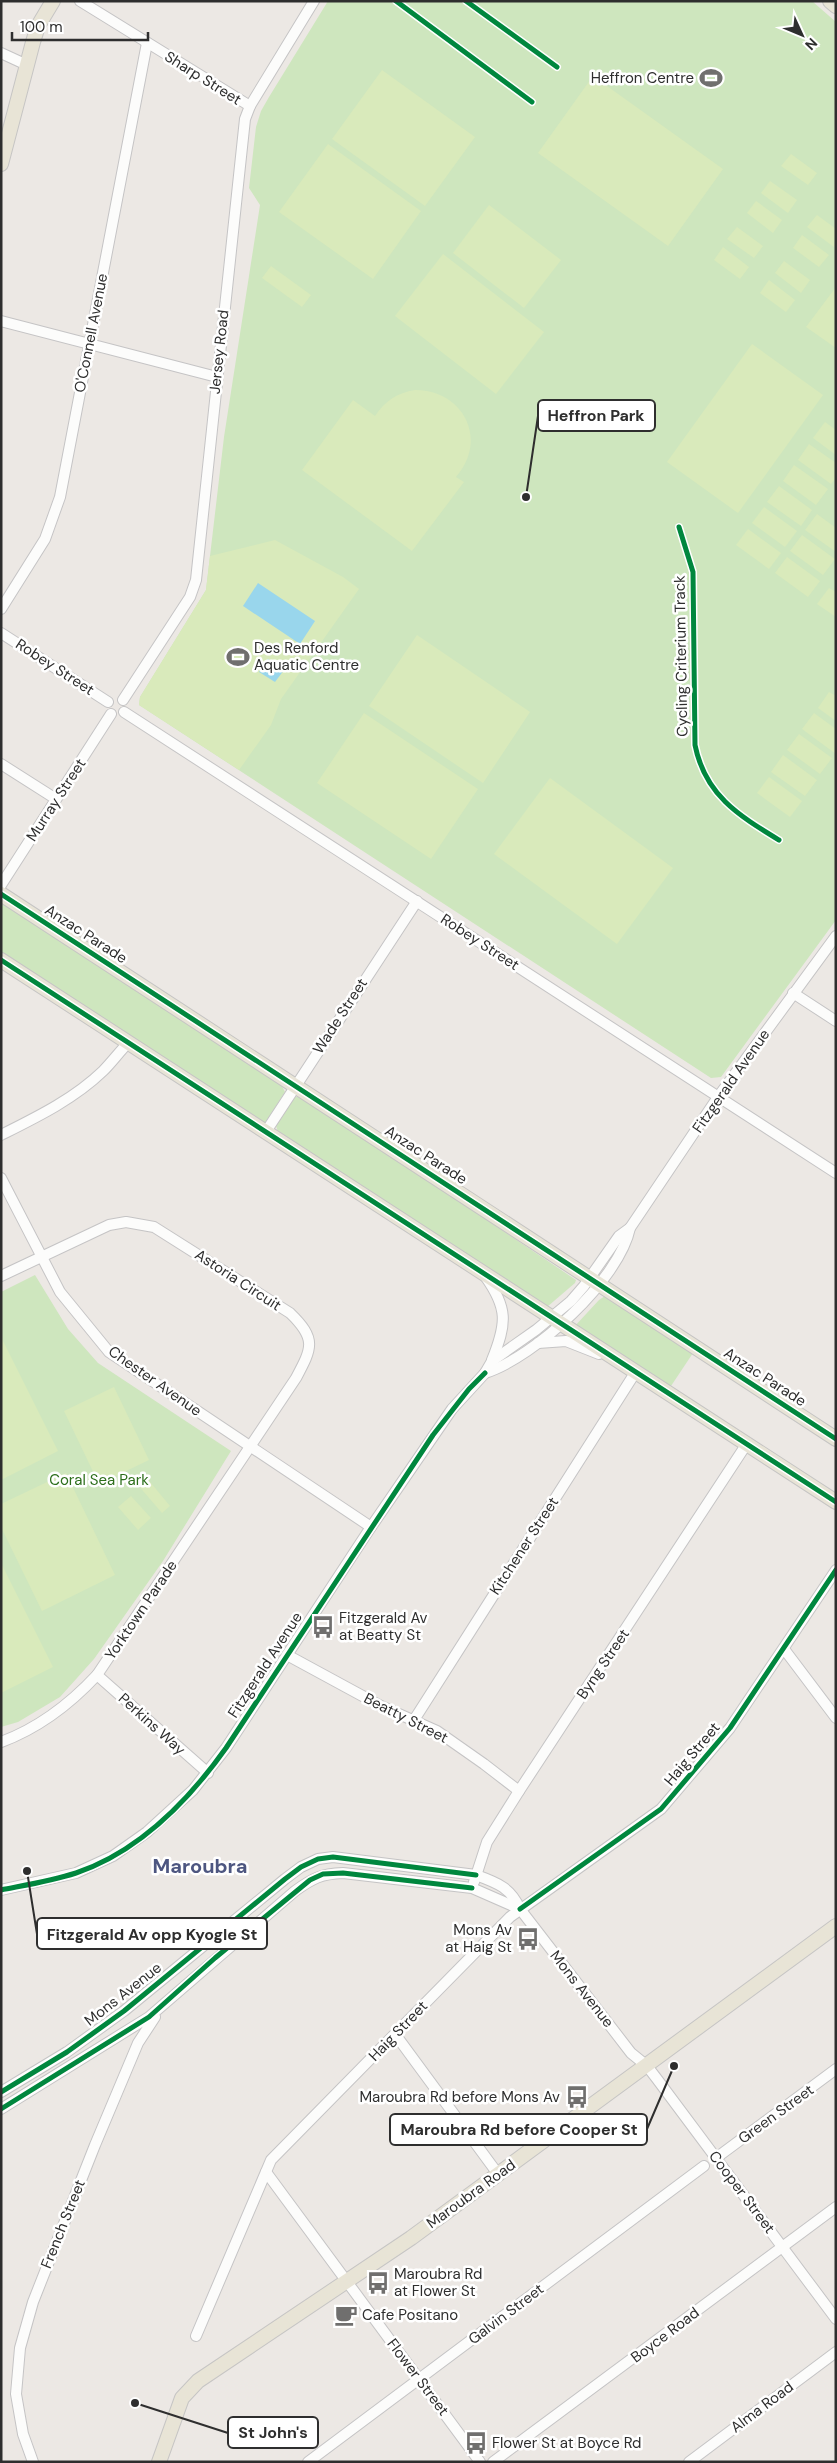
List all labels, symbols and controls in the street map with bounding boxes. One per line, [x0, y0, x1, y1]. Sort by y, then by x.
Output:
scale bar [12, 10, 149, 42]
north arrow [777, 10, 827, 60]
text: 100 m [20, 17, 63, 37]
text: N [801, 34, 821, 54]
street label: Sharp Street [161, 46, 245, 110]
sports icon: Heffron Centre [698, 65, 724, 91]
place label: Heffron Centre [591, 68, 694, 88]
street label: O'Connell Avenue [70, 272, 112, 394]
street label: Jersey Road [205, 309, 233, 395]
callout: Heffron Park [538, 400, 655, 431]
text: Heffron Park [547, 405, 645, 426]
street label: Cycling Criterium Track [670, 575, 692, 737]
street label: Robey Street [12, 634, 98, 700]
place label: Des Renford Aquatic Centre [254, 638, 359, 675]
sports icon: Des Renford Aquatic Centre [225, 644, 251, 670]
street label: Murray Street [22, 755, 90, 845]
street label: Anzac Parade [41, 900, 131, 968]
street label: Robey Street [437, 909, 523, 975]
street label: Wade Street [308, 974, 372, 1058]
street label: Fitzgerald Avenue [688, 1025, 774, 1137]
street label: Anzac Parade [381, 1121, 471, 1189]
street label: Astoria Circuit [191, 1245, 285, 1315]
street label: Chester Avenue [104, 1341, 206, 1421]
street label: Anzac Parade [720, 1343, 810, 1411]
park label: Coral Sea Park [49, 1470, 149, 1490]
street label: Kitchener Street [485, 1493, 563, 1599]
street label: Yorktown Parade [100, 1556, 182, 1664]
street label: Fitzgerald Avenue [223, 1608, 307, 1722]
place label: Fitzgerald Av at Beatty St [339, 1608, 428, 1645]
bus stop icon: Fitzgerald Av at Beatty St [310, 1614, 336, 1640]
street label: Byng Street [572, 1625, 634, 1703]
street label: Beatty Street [360, 1688, 452, 1748]
street label: Perkins Way [114, 1689, 190, 1760]
street label: Haig Street [660, 1718, 724, 1790]
district label: Maroubra [153, 1853, 247, 1879]
callout: Fitzgerald Av opp Kyogle St [37, 1918, 267, 1949]
place label: Mons Av at Haig St [445, 1920, 512, 1957]
text: Fitzgerald Av opp Kyogle St [47, 1924, 257, 1945]
bus stop icon: Mons Av at Haig St [515, 1926, 541, 1952]
street label: Mons Avenue [546, 1946, 618, 2032]
street label: Mons Avenue [80, 1958, 166, 2030]
street label: Haig Street [364, 1996, 432, 2066]
street label: Green Street [734, 2080, 818, 2148]
bus stop icon: Maroubra Rd before Mons Av [564, 2084, 590, 2110]
place label: Maroubra Rd before Mons Av [359, 2087, 560, 2107]
callout: Maroubra Rd before Cooper St [390, 2114, 647, 2145]
text: Maroubra Rd before Cooper St [400, 2119, 638, 2140]
street label: Cooper Street [704, 2147, 780, 2237]
street label: Maroubra Road [422, 2155, 520, 2233]
street label: French Street [36, 2177, 90, 2271]
place label: Maroubra Rd at Flower St [394, 2264, 483, 2301]
bus stop icon: Maroubra Rd at Flower St [365, 2270, 391, 2296]
street label: Galvin Street [464, 2279, 548, 2349]
cafe icon: Cafe Positano [333, 2302, 359, 2328]
street label: Boyce Road [627, 2303, 703, 2367]
place label: Cafe Positano [362, 2305, 458, 2325]
street label: Flower Street [382, 2334, 454, 2420]
street label: Alma Road [727, 2377, 797, 2437]
callout: St John's [228, 2417, 318, 2448]
text: St John's [238, 2422, 308, 2443]
bus stop icon: Flower St at Boyce Rd [463, 2430, 489, 2456]
place label: Flower St at Boyce Rd [492, 2433, 642, 2453]

